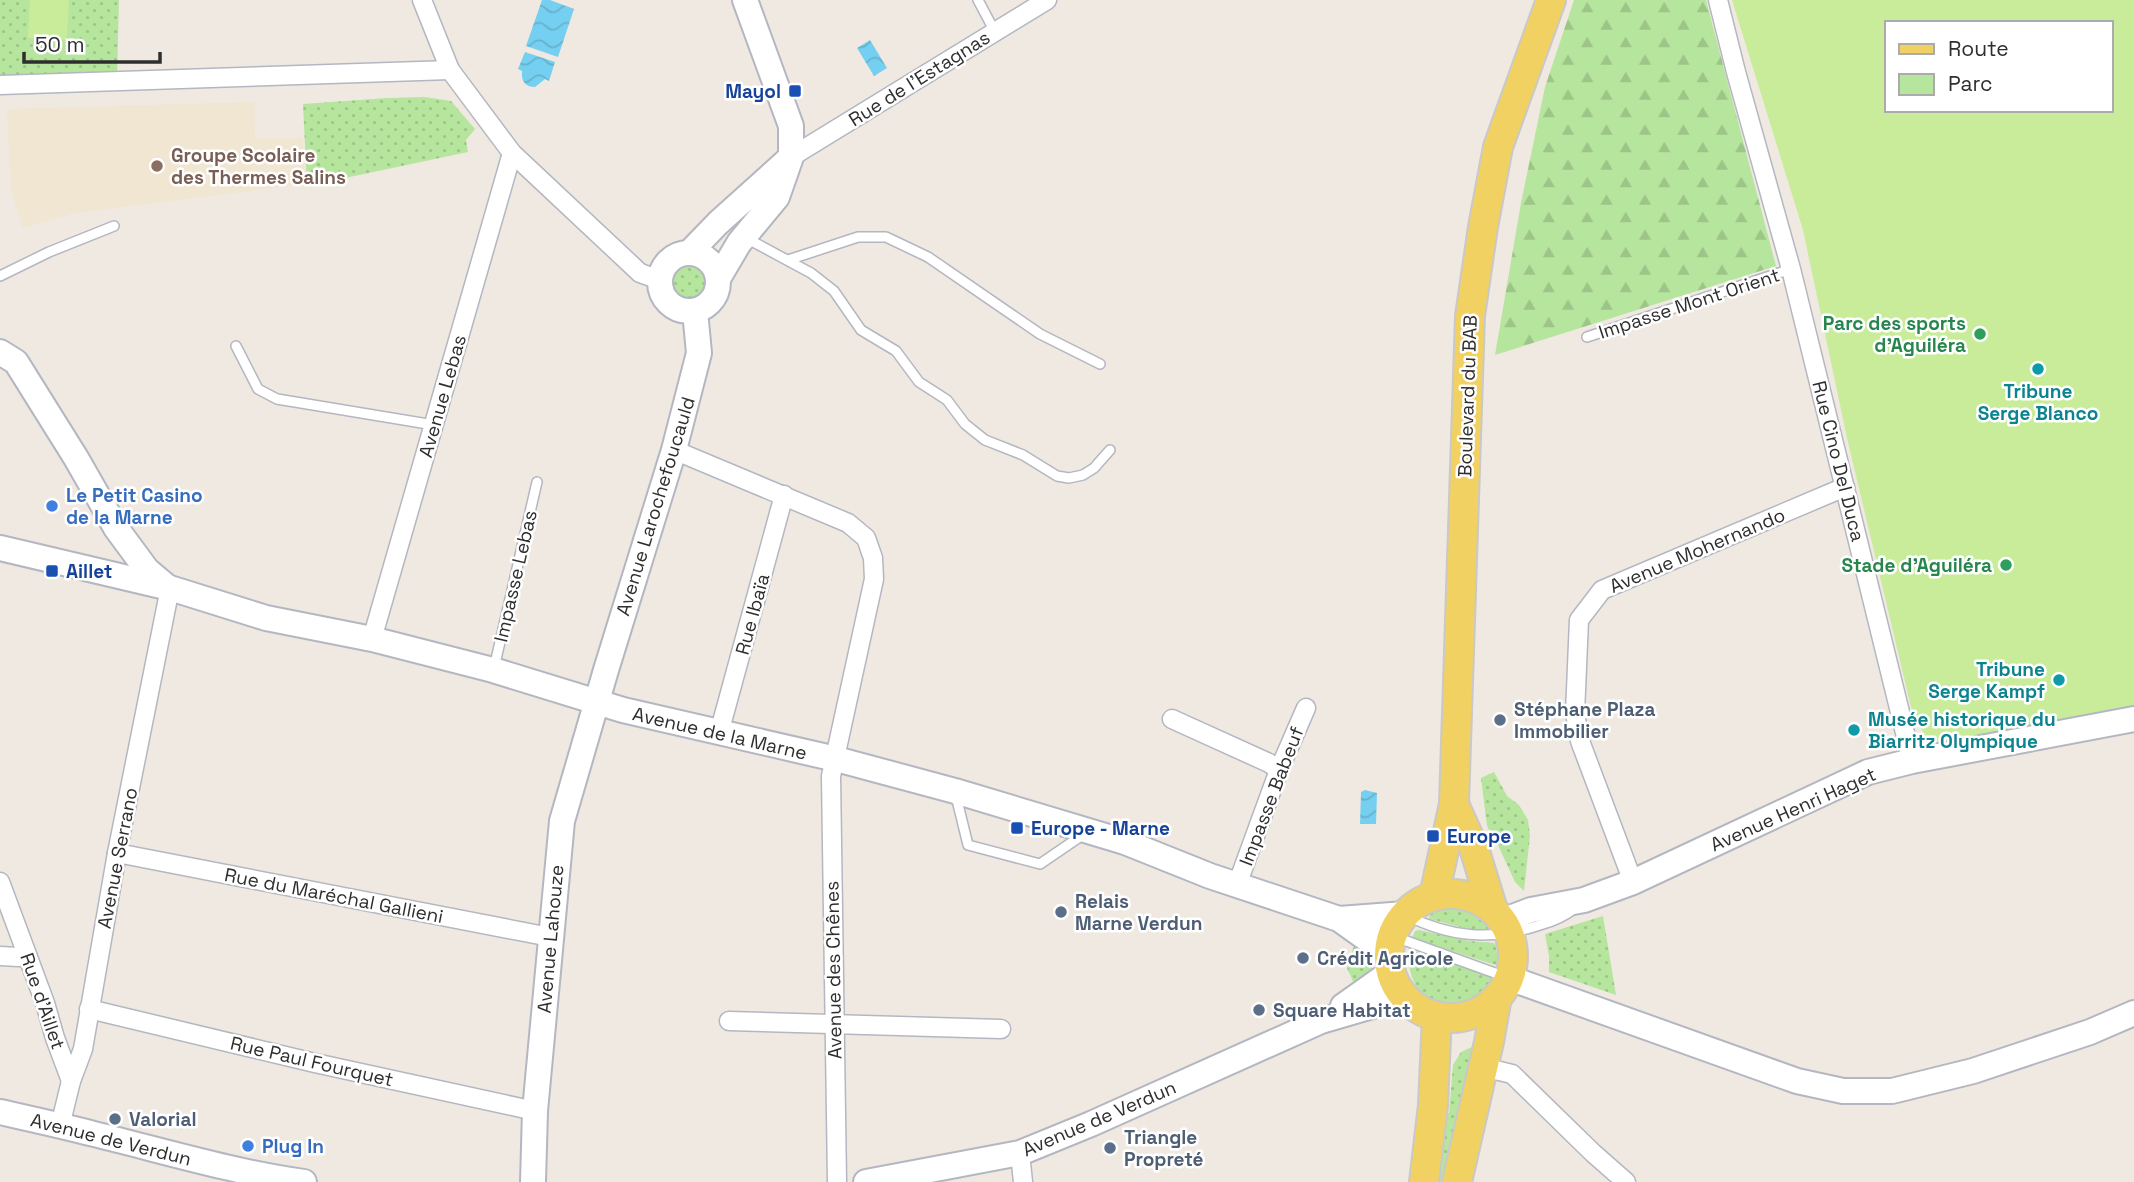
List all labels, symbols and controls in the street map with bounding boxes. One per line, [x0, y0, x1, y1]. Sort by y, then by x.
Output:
scale bar [24, 21, 161, 65]
legend [1885, 21, 2113, 112]
street label: Rue de l'Estagnas [844, 25, 995, 132]
text: 50 m [35, 31, 85, 58]
text: Route [1948, 35, 2009, 62]
text: Parc [1948, 70, 1993, 97]
place label: Mayol [725, 79, 781, 104]
marker: Mayol [787, 83, 803, 99]
place label: Groupe Scolaire des Thermes Salins [171, 143, 346, 190]
marker: Groupe Scolaire des Thermes Salins [149, 158, 165, 174]
street label: Impasse Mont Orient [1595, 262, 1783, 345]
place label: Parc des sports d'Aguiléra [1823, 311, 1966, 358]
street label: Boulevard du BAB [1452, 315, 1483, 477]
marker: Parc des sports d'Aguiléra [1972, 326, 1988, 342]
street label: Avenue Lebas [413, 332, 472, 460]
marker: Tribune Serge Blanco [2030, 361, 2046, 377]
street label: Rue Cino Del Duca [1806, 378, 1871, 544]
place label: Tribune Serge Blanco [1978, 379, 2098, 426]
street label: Avenue Larochefoucauld [610, 394, 701, 619]
place label: Le Petit Casino de la Marne [66, 483, 203, 530]
marker: Le Petit Casino de la Marne [44, 498, 60, 514]
street label: Avenue Mohernando [1606, 502, 1789, 599]
street label: Impasse Lebas [488, 508, 543, 645]
place label: Stade d'Aguiléra [1841, 553, 1992, 578]
marker: Stade d'Aguiléra [1998, 557, 2014, 573]
place label: Aillet [66, 559, 113, 584]
marker: Aillet [44, 563, 60, 579]
street label: Rue Ibaïa [730, 571, 775, 658]
place label: Tribune Serge Kampf [1928, 657, 2045, 704]
marker: Tribune Serge Kampf [2051, 672, 2067, 688]
place label: Stéphane Plaza Immobilier [1514, 697, 1655, 744]
street label: Avenue de la Marne [630, 701, 810, 766]
place label: Musée historique du Biarritz Olympique [1868, 707, 2056, 754]
marker: Stéphane Plaza Immobilier [1492, 712, 1508, 728]
marker: Musée historique du Biarritz Olympique [1846, 722, 1862, 738]
street label: Impasse Babeuf [1233, 723, 1310, 869]
street label: Avenue Henri Haget [1706, 762, 1880, 857]
street label: Avenue Serrano [92, 785, 143, 931]
place label: Europe - Marne [1031, 816, 1170, 841]
marker: Europe - Marne [1009, 820, 1025, 836]
place label: Europe [1447, 824, 1511, 849]
marker: Europe [1425, 828, 1441, 844]
street label: Rue du Maréchal Gallieni [222, 862, 445, 929]
street label: Avenue Lahouze [532, 864, 569, 1014]
street label: Avenue des Chênes [819, 881, 848, 1059]
place label: Relais Marne Verdun [1075, 889, 1202, 936]
marker: Relais Marne Verdun [1053, 904, 1069, 920]
place label: Crédit Agricole [1317, 946, 1453, 971]
street label: Rue d'Aillet [14, 949, 71, 1053]
marker: Crédit Agricole [1295, 950, 1311, 966]
place label: Square Habitat [1273, 998, 1411, 1023]
marker: Square Habitat [1251, 1002, 1267, 1018]
street label: Rue Paul Fourquet [228, 1031, 396, 1092]
street label: Avenue de Verdun [1018, 1075, 1180, 1162]
street label: Avenue de Verdun [28, 1107, 194, 1172]
place label: Valorial [129, 1107, 196, 1132]
marker: Valorial [107, 1111, 123, 1127]
place label: Triangle Propreté [1124, 1125, 1204, 1172]
place label: Plug In [262, 1134, 324, 1159]
marker: Plug In [240, 1138, 256, 1154]
marker: Triangle Propreté [1102, 1140, 1118, 1156]

